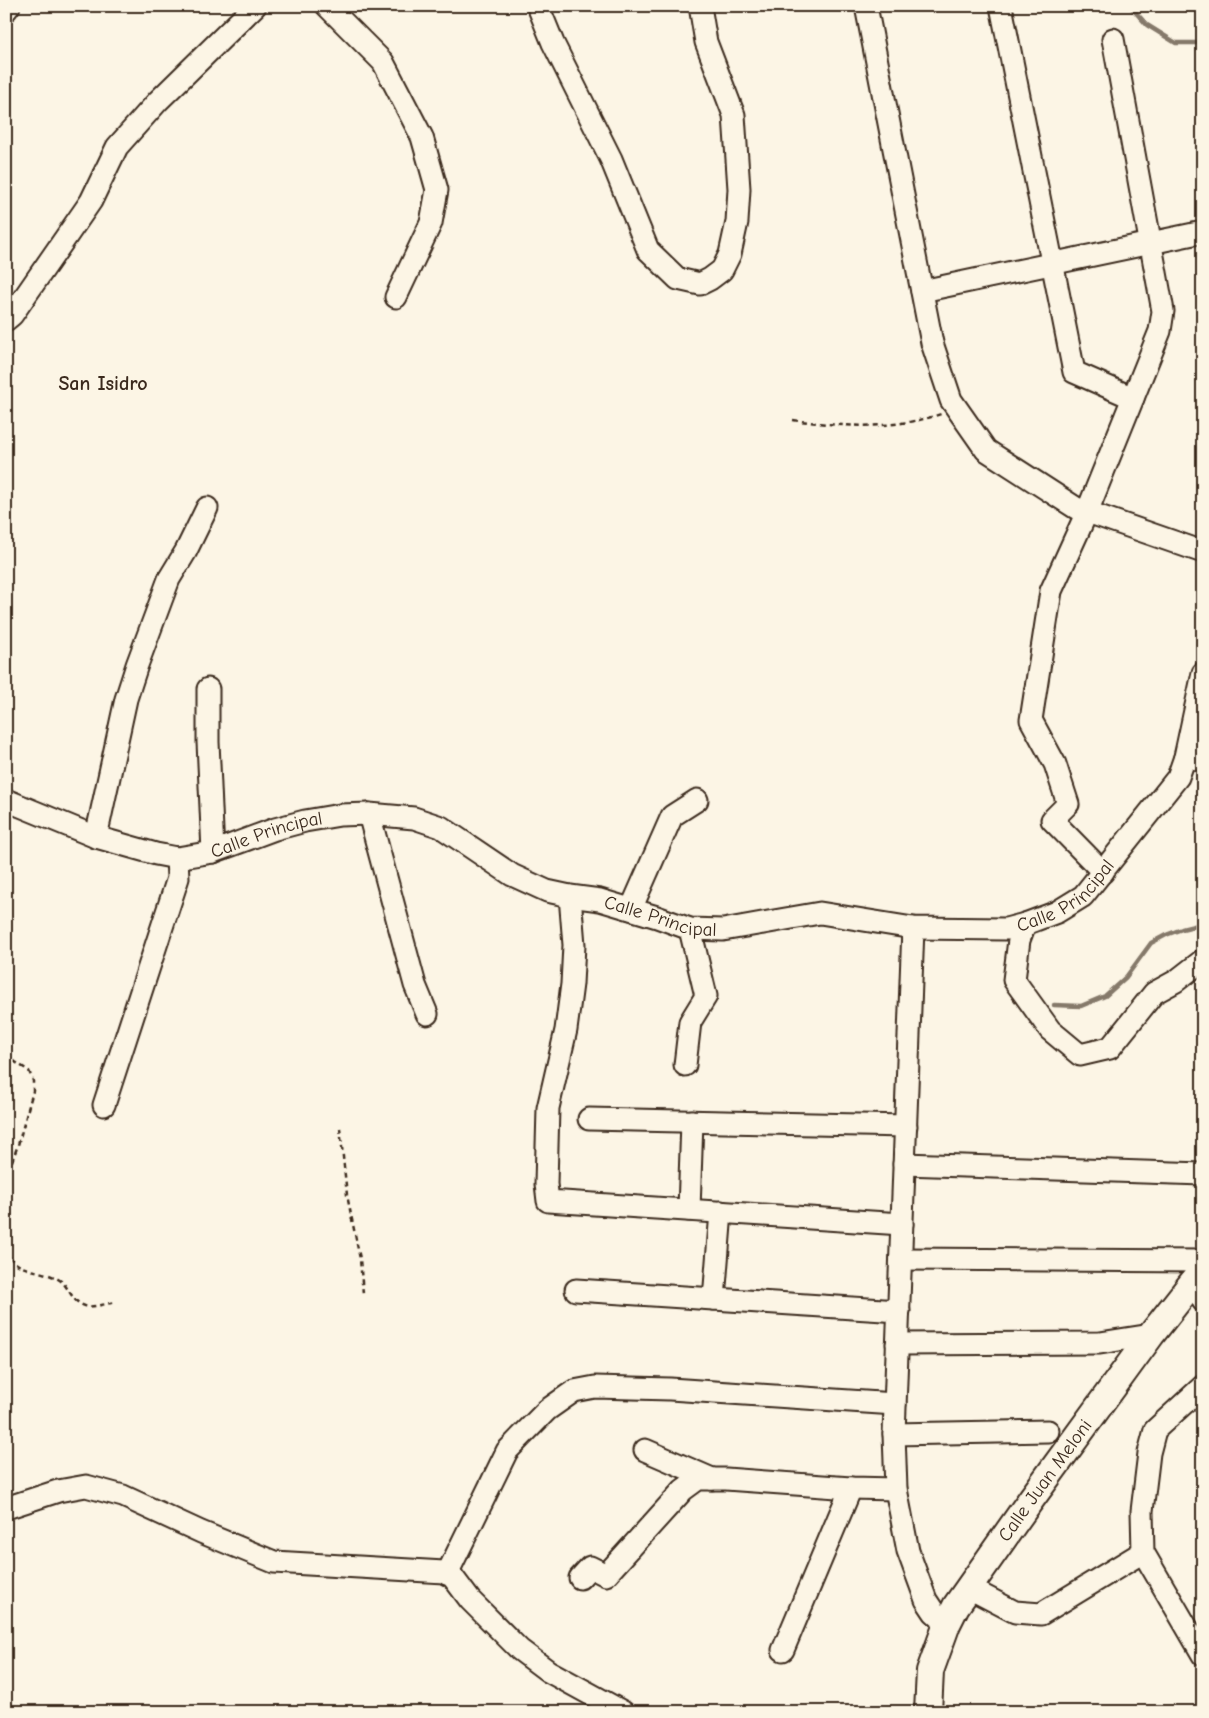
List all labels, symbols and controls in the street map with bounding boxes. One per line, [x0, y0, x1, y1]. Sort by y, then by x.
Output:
district label: San Isidro [58, 372, 148, 395]
street label: Calle Principal [208, 807, 324, 863]
street label: Calle Principal [1014, 855, 1119, 937]
street label: Calle Principal [602, 891, 717, 941]
street label: Calle Juan Meloni [994, 1415, 1097, 1546]

